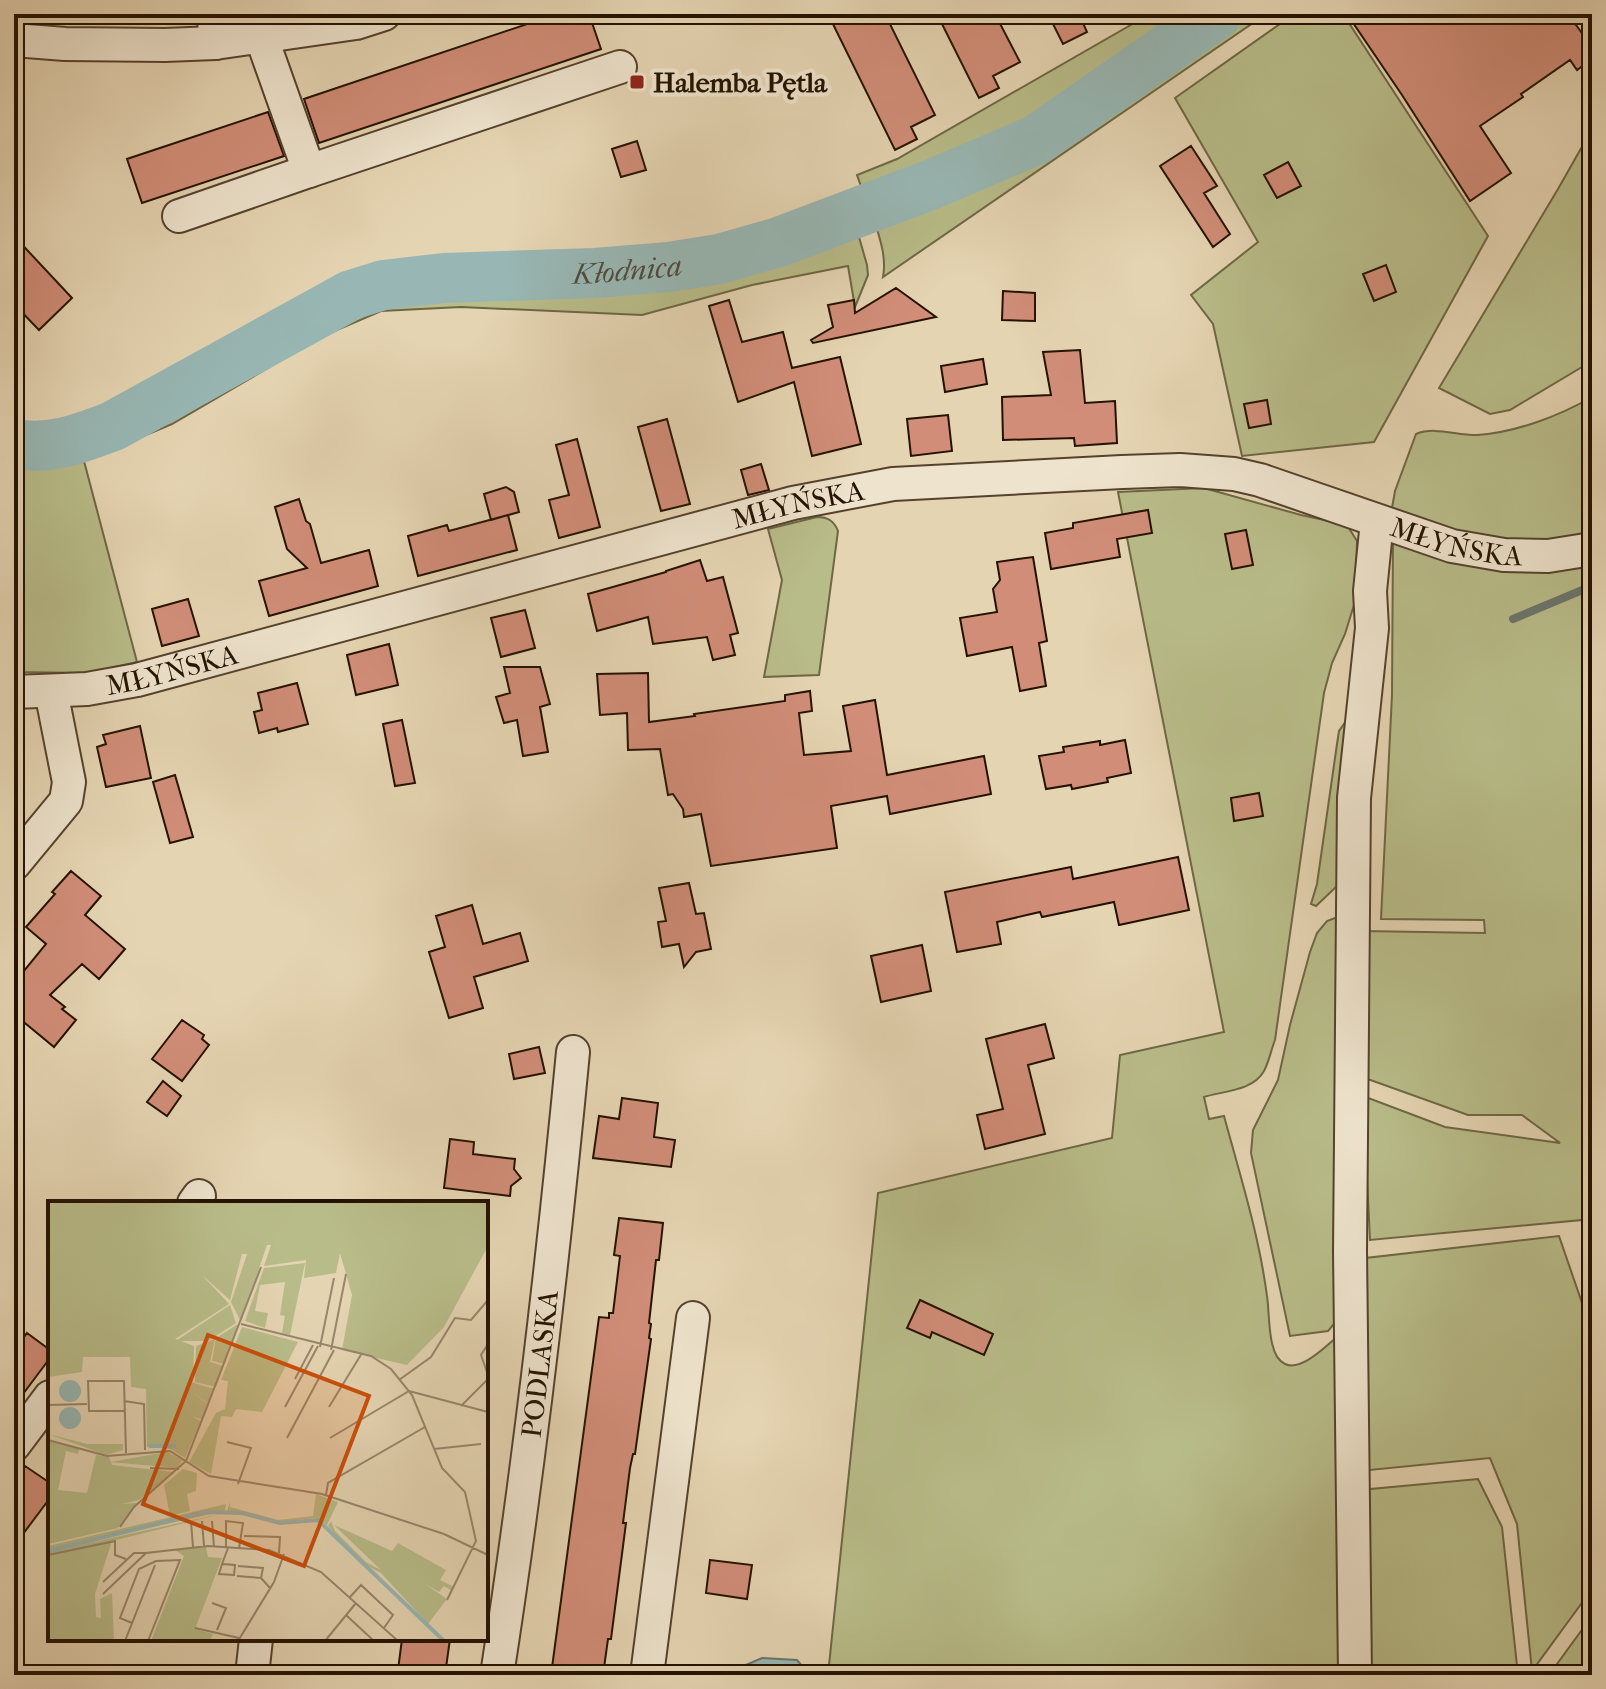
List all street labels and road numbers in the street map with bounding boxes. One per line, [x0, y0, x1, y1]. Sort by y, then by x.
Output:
street label: MŁYŃSKA [728, 474, 868, 536]
street label: MŁYŃSKA [1386, 510, 1523, 572]
street label: MŁYŃSKA [103, 637, 242, 702]
street label: PODLASKA [515, 1288, 565, 1440]

